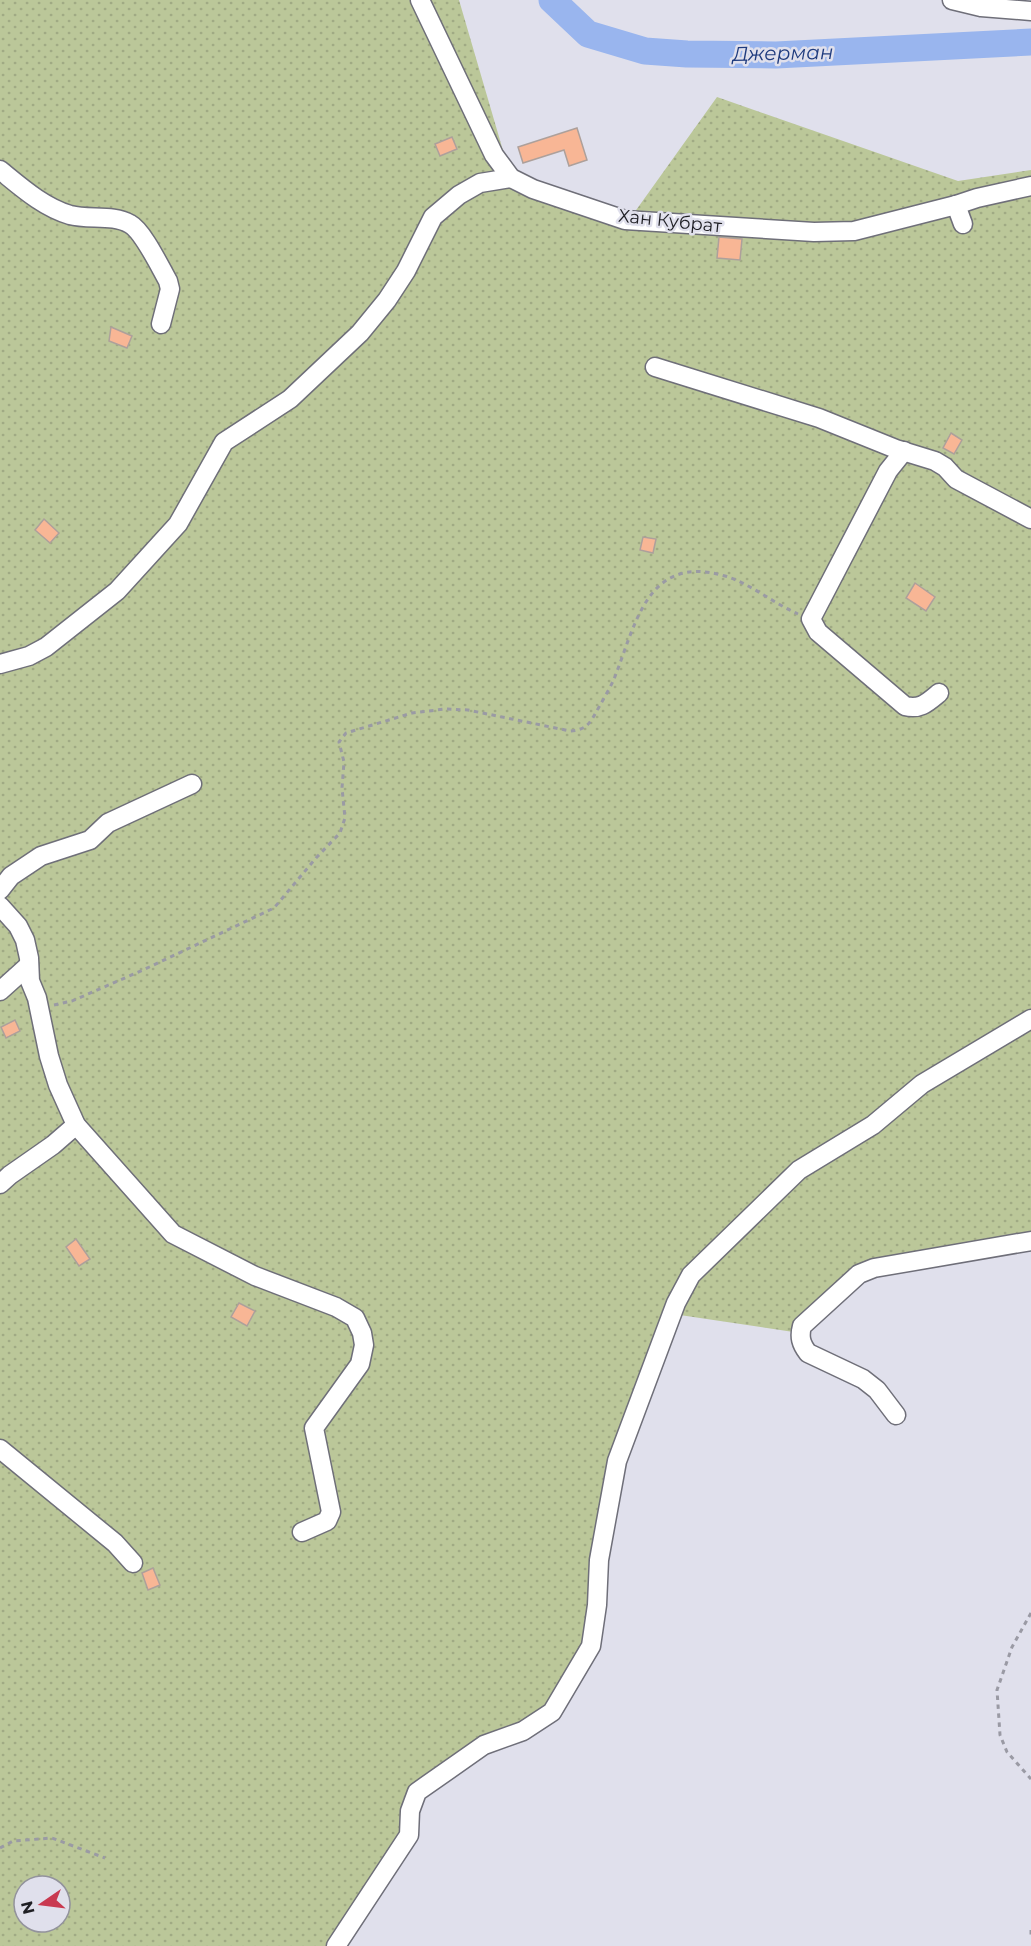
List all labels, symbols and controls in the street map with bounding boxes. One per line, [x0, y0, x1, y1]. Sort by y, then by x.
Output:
water label: Джерман [730, 40, 834, 66]
street label: Хан Кубрат [617, 205, 723, 237]
north arrow [12, 1874, 72, 1934]
text: N [17, 1899, 39, 1916]

